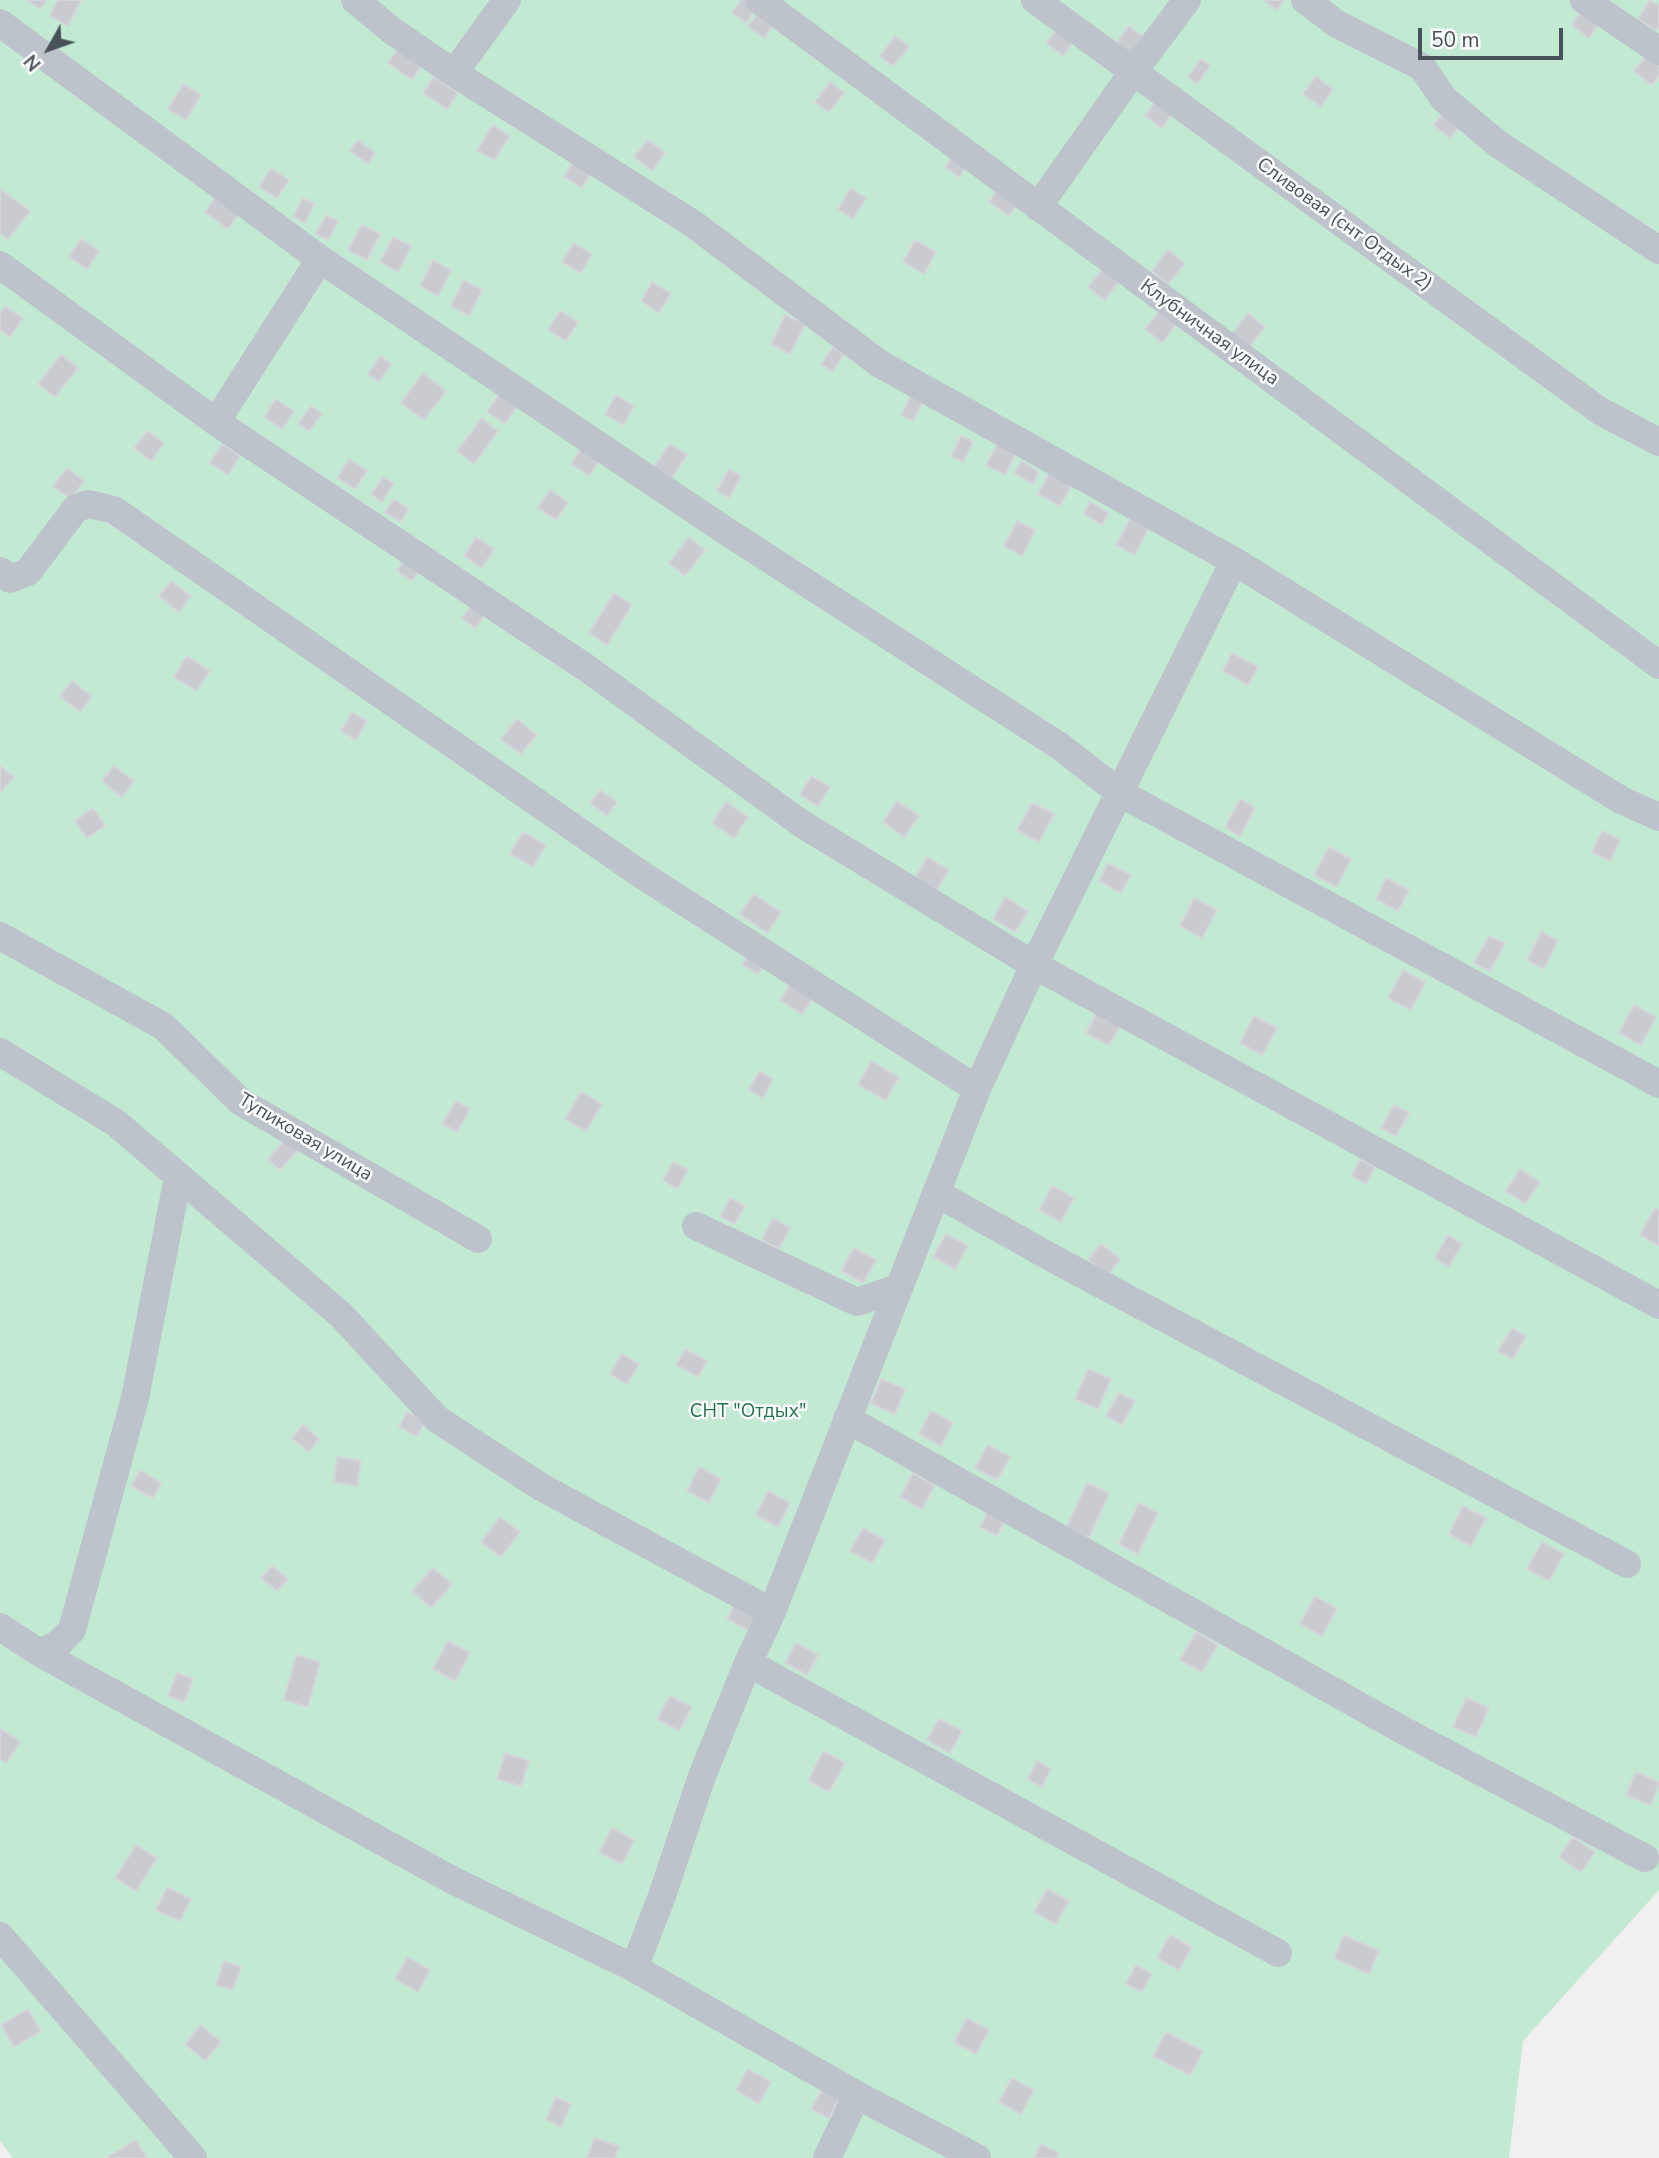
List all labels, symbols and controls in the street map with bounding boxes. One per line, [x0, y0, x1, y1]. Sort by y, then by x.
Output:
north arrow [14, 14, 84, 84]
scale bar [1421, 14, 1566, 58]
text: 50 m [1431, 26, 1480, 54]
text: N [18, 49, 47, 76]
street label: Сливовая (снт Отдых 2) [1252, 154, 1436, 296]
street label: Клубничная улица [1135, 275, 1283, 391]
street label: Тупиковая улица [234, 1089, 376, 1187]
park label: СНТ "Отдых" [690, 1401, 806, 1423]

